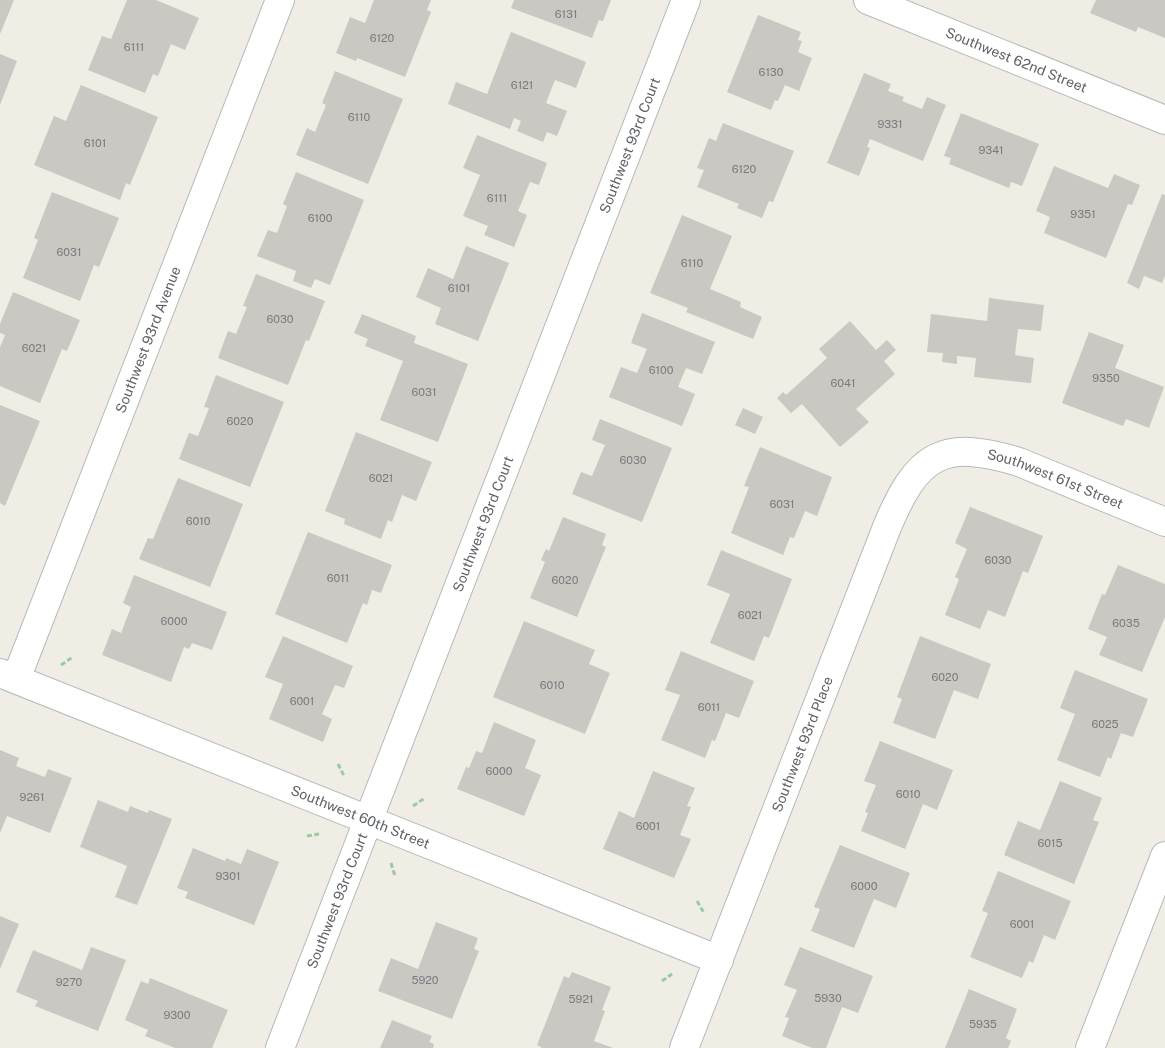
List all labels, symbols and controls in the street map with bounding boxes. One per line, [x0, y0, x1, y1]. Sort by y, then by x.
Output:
house number: 6131 [555, 8, 577, 20]
street label: Southwest 62nd Street [943, 24, 1089, 96]
house number: 6120 [370, 32, 395, 44]
house number: 6111 [124, 41, 144, 53]
house number: 6130 [759, 66, 784, 78]
street label: Southwest 93rd Court [596, 75, 663, 216]
house number: 6121 [511, 79, 533, 91]
house number: 6110 [348, 111, 371, 123]
house number: 9331 [877, 118, 903, 130]
house number: 6101 [84, 137, 106, 149]
house number: 9341 [978, 144, 1004, 156]
house number: 6120 [732, 163, 757, 175]
house number: 6111 [487, 192, 507, 204]
house number: 9351 [1070, 208, 1096, 220]
house number: 6100 [308, 212, 333, 224]
house number: 6031 [57, 246, 81, 258]
house number: 6110 [681, 257, 704, 269]
street label: Southwest 93rd Avenue [112, 264, 184, 415]
house number: 6101 [448, 282, 470, 294]
house number: 6030 [266, 313, 294, 325]
house number: 6021 [22, 342, 46, 354]
house number: 6100 [649, 364, 674, 376]
house number: 9350 [1092, 372, 1120, 384]
house number: 6041 [831, 377, 855, 389]
house number: 6031 [412, 386, 436, 398]
house number: 6020 [227, 415, 254, 427]
street label: Southwest 61st Street [986, 446, 1125, 512]
street label: Southwest 93rd Court [449, 454, 517, 594]
house number: 6030 [619, 454, 647, 466]
house number: 6021 [369, 472, 393, 484]
house number: 6031 [770, 498, 794, 510]
house number: 6010 [186, 515, 211, 527]
house number: 6030 [984, 554, 1012, 566]
house number: 6011 [327, 572, 349, 584]
house number: 6020 [552, 574, 579, 586]
house number: 6021 [738, 609, 762, 621]
house number: 6000 [161, 615, 188, 627]
house number: 6035 [1112, 617, 1140, 629]
house number: 6020 [932, 671, 959, 683]
street label: Southwest 93rd Place [769, 674, 836, 814]
house number: 6010 [540, 679, 565, 691]
house number: 6001 [290, 695, 314, 707]
house number: 6011 [698, 701, 720, 713]
house number: 6025 [1091, 718, 1119, 730]
house number: 6000 [486, 765, 513, 777]
street label: Southwest 60th Street [289, 782, 432, 852]
house number: 6010 [896, 788, 921, 800]
house number: 9261 [20, 791, 44, 803]
house number: 6001 [636, 820, 660, 832]
street label: Southwest 93rd Court [304, 830, 371, 971]
house number: 6015 [1037, 837, 1063, 849]
house number: 9301 [216, 870, 240, 882]
house number: 6000 [851, 880, 878, 892]
house number: 6001 [1010, 918, 1034, 930]
house number: 5920 [411, 974, 439, 986]
house number: 9270 [56, 976, 83, 988]
house number: 5930 [814, 992, 842, 1004]
house number: 5921 [569, 993, 593, 1005]
house number: 9300 [163, 1009, 191, 1021]
house number: 5935 [969, 1018, 997, 1030]

